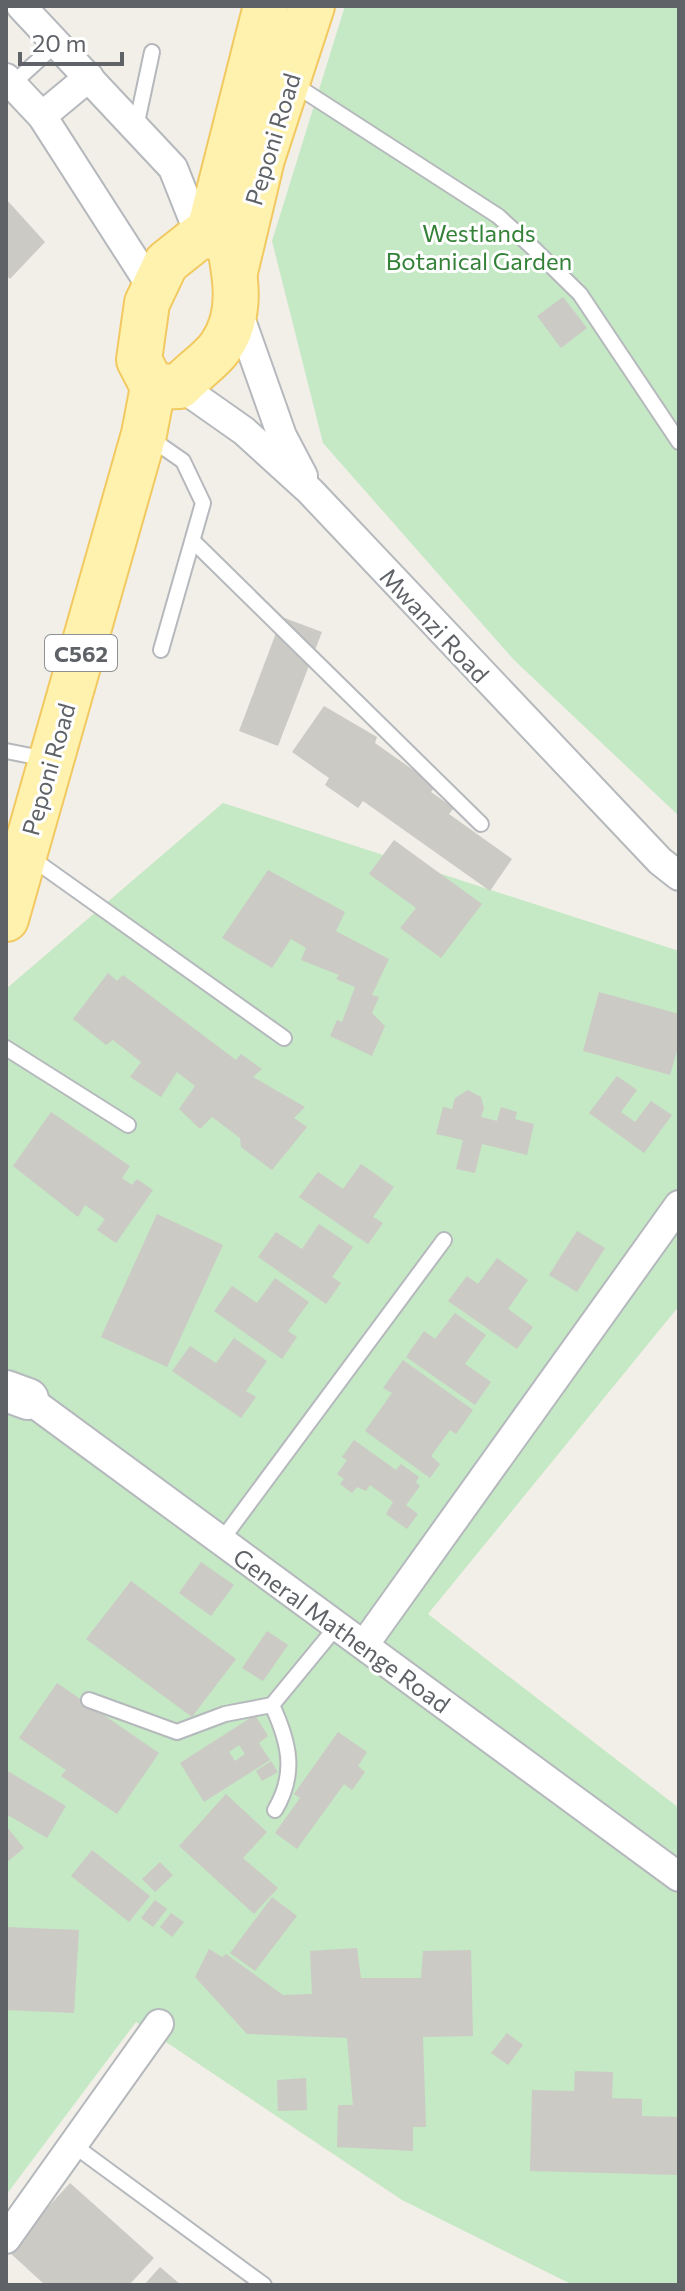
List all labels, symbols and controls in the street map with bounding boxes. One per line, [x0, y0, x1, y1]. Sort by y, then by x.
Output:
scale bar [20, 16, 122, 66]
text: 20 m [32, 28, 86, 57]
street label: Peponi Road [238, 70, 306, 208]
park label: Westlands Botanical Garden [386, 218, 572, 275]
street label: Mwanzi Road [375, 562, 495, 688]
road number: C562 [45, 635, 117, 671]
street label: Peponi Road [15, 699, 81, 839]
street label: General Mathenge Road [228, 1542, 456, 1718]

